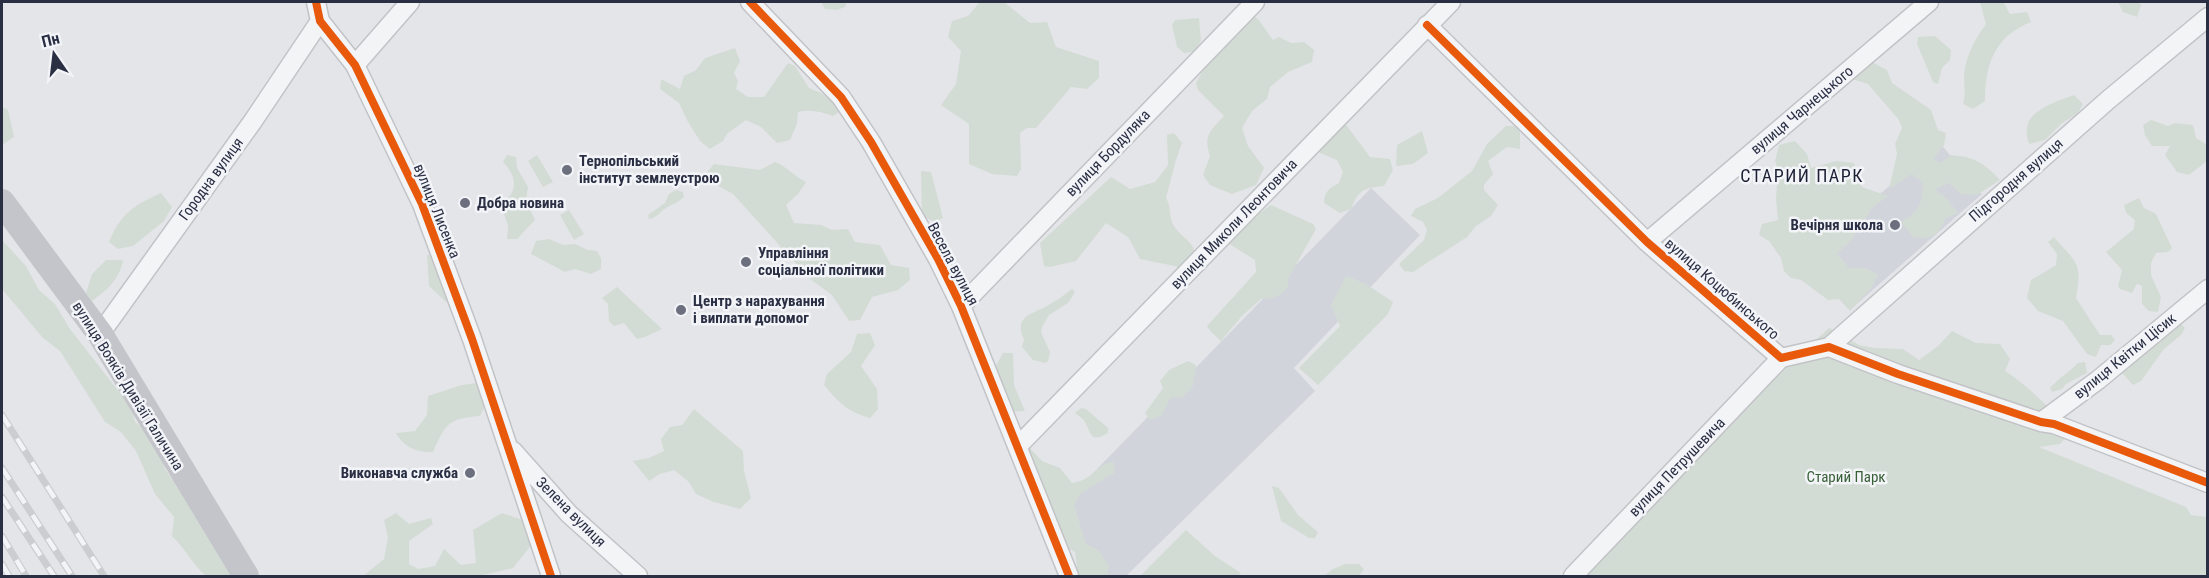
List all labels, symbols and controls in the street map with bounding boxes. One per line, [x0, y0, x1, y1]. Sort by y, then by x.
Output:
north arrow [24, 24, 84, 84]
text: Пн [40, 29, 61, 51]
street label: вулиця Чарнецького [1747, 62, 1857, 158]
street label: вулиця Бордуляка [1062, 106, 1154, 200]
street label: Городна вулиця [175, 134, 247, 224]
street label: Підгородня вулиця [1965, 134, 2067, 226]
place label: Тернопільський інститут землеустрою [579, 152, 720, 187]
street label: вулиця Миколи Леонтовича [1167, 155, 1301, 293]
street label: вулиця Лисенка [410, 161, 464, 261]
marker: Тернопільський інститут землеустрою [560, 163, 574, 177]
district label: СТАРИЙ ПАРК [1740, 165, 1864, 186]
place label: Добра новина [477, 194, 564, 212]
marker: Добра новина [458, 196, 472, 210]
place label: Вечірня школа [1791, 216, 1883, 234]
marker: Вечірня школа [1888, 218, 1902, 232]
street label: Весела вулиця [924, 219, 982, 309]
street label: вулиця Коцюбинського [1661, 234, 1783, 344]
place label: Управління соціальної політики [758, 244, 884, 279]
marker: Управління соціальної політики [739, 255, 753, 269]
place label: Центр з нарахування і виплати допомог [693, 292, 825, 327]
street label: вулиця Вояків Дивізії Галичина [69, 298, 187, 474]
marker: Центр з нарахування і виплати допомог [674, 303, 688, 317]
street label: вулиця Квітки Цісик [2070, 309, 2180, 403]
street label: вулиця Петрушевича [1625, 414, 1729, 520]
place label: Виконавча служба [341, 464, 458, 482]
marker: Виконавча служба [463, 466, 477, 480]
park label: Старий Парк [1806, 468, 1886, 486]
street label: Зелена вулиця [532, 473, 610, 551]

